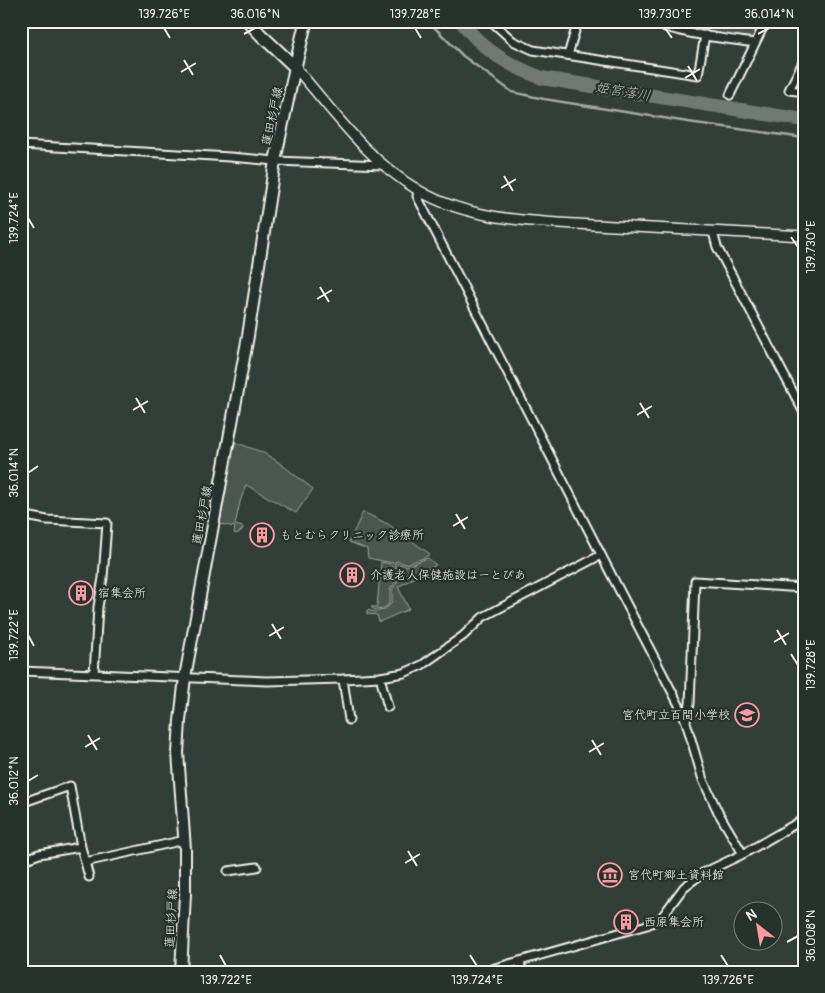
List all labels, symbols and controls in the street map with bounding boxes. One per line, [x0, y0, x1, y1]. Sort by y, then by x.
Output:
text: 139.726°E [138, 7, 190, 22]
text: 36.016°N [230, 7, 280, 22]
text: 139.728°E [390, 7, 440, 22]
text: 139.730°E [639, 7, 691, 22]
text: 36.014°N [744, 7, 794, 22]
water label: 姫宮落川 [594, 79, 652, 104]
street label: 蓮田杉戸線 [259, 85, 286, 147]
text: 139.724°E [7, 192, 22, 244]
text: 139.730°E [804, 221, 819, 273]
text: 36.014°N [7, 448, 22, 498]
street label: 蓮田杉戸線 [189, 484, 216, 546]
building icon: もとむらクリニック診療所 [249, 522, 275, 548]
place label: もとむらクリニック診療所 [280, 528, 424, 543]
building icon: 介護老人保健施設はーとぴあ [339, 562, 365, 588]
place label: 介護老人保健施設はーとぴあ [370, 568, 526, 583]
building icon: 宿集会所 [68, 580, 94, 606]
place label: 宿集会所 [98, 586, 146, 601]
text: 139.722°E [7, 609, 22, 661]
text: 139.728°E [804, 640, 819, 690]
school or university icon: 宮代町立百間小学校 [734, 702, 760, 728]
place label: 宮代町立百間小学校 [622, 708, 730, 723]
text: 36.012°N [7, 756, 22, 806]
museum icon: 宮代町郷土資料館 [597, 862, 623, 888]
place label: 宮代町郷土資料館 [628, 868, 724, 883]
street label: 蓮田杉戸線 [162, 888, 181, 948]
north arrow [732, 900, 782, 950]
text: N [743, 906, 760, 925]
building icon: 西原集会所 [613, 909, 639, 935]
text: 36.008°N [804, 910, 819, 962]
place label: 西原集会所 [644, 915, 704, 930]
text: 139.722°E [200, 973, 252, 988]
text: 139.724°E [451, 973, 503, 988]
text: 139.726°E [702, 973, 754, 988]

